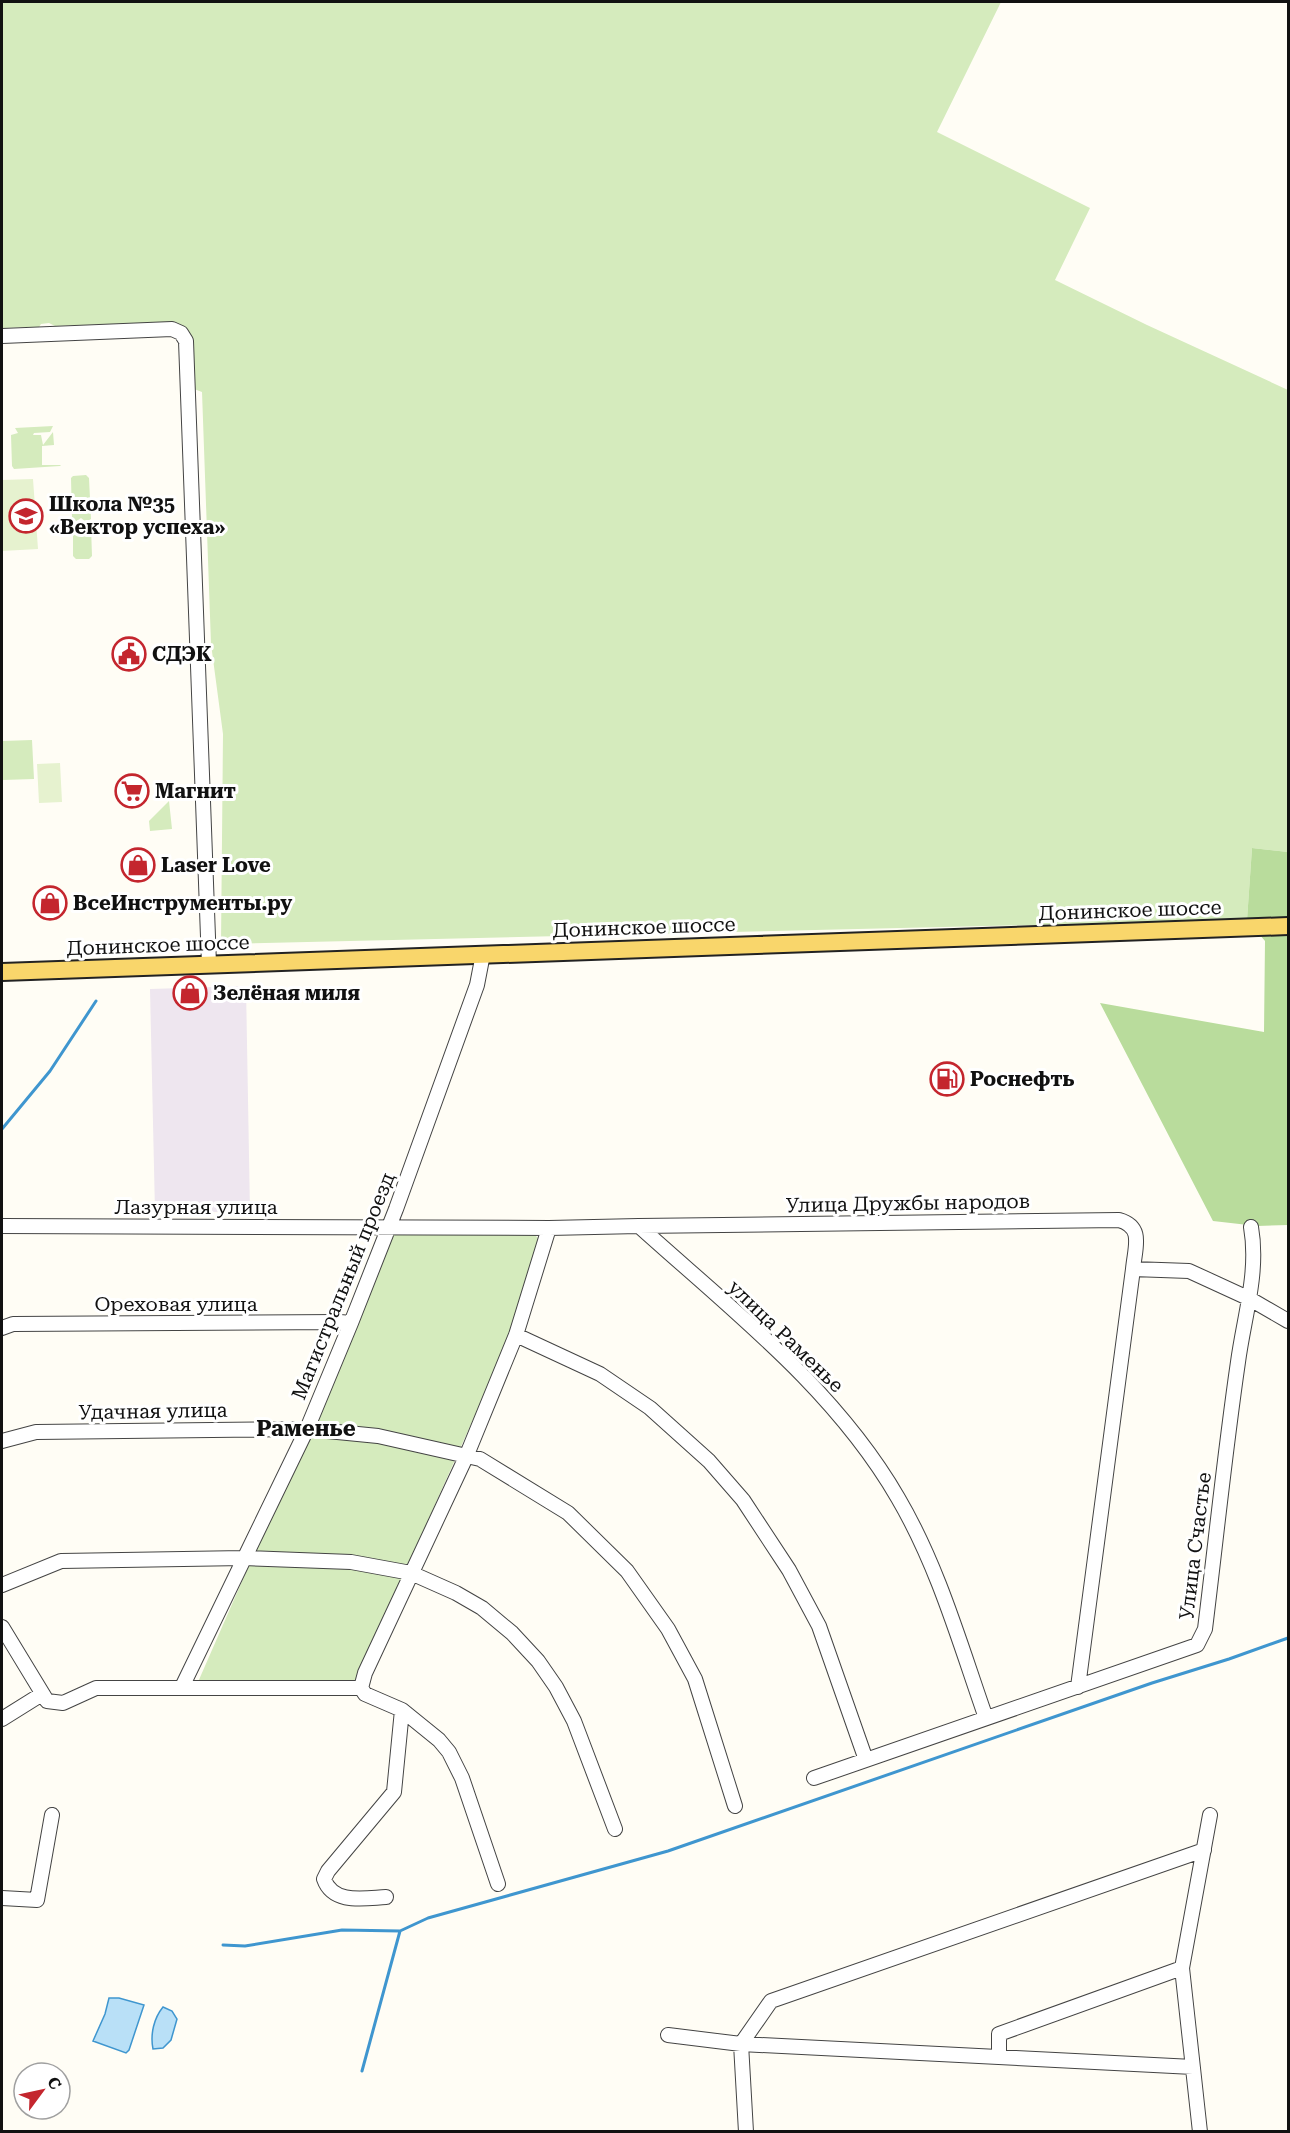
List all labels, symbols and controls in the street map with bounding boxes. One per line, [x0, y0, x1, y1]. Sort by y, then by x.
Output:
place label: Школа №35 «Вектор успеха» [49, 492, 226, 539]
school or university icon: Школа №35 «Вектор успеха» [8, 498, 44, 534]
public building icon: СДЭК [111, 636, 147, 672]
place label: СДЭК [152, 642, 212, 666]
supermarket icon: Магнит [114, 773, 150, 809]
place label: Магнит [155, 779, 236, 803]
shop icon: Laser Love [120, 847, 156, 883]
place label: Laser Love [161, 853, 271, 877]
shop icon: ВсеИнструменты.ру [32, 885, 68, 921]
place label: ВсеИнструменты.ру [73, 891, 292, 915]
street label: Донинское шоссе [1038, 895, 1222, 925]
street label: Донинское шоссе [552, 912, 736, 942]
street label: Донинское шоссе [66, 930, 250, 960]
shop icon: Зелёная миля [172, 975, 208, 1011]
place label: Зелёная миля [213, 981, 360, 1005]
fuel station icon: Роснефть [929, 1061, 965, 1097]
place label: Роснефть [970, 1067, 1074, 1091]
street label: Магистральный проезд [286, 1168, 400, 1403]
street label: Улица Дружбы народов [786, 1189, 1030, 1217]
street label: Лазурная улица [114, 1195, 278, 1219]
street label: улица Раменье [723, 1275, 849, 1397]
street label: Ореховая улица [94, 1292, 258, 1316]
street label: Удачная улица [78, 1398, 228, 1424]
district label: Раменье [256, 1416, 356, 1441]
street label: Улица Счастье [1174, 1471, 1216, 1621]
north arrow [12, 2061, 72, 2121]
text: С [43, 2073, 65, 2093]

